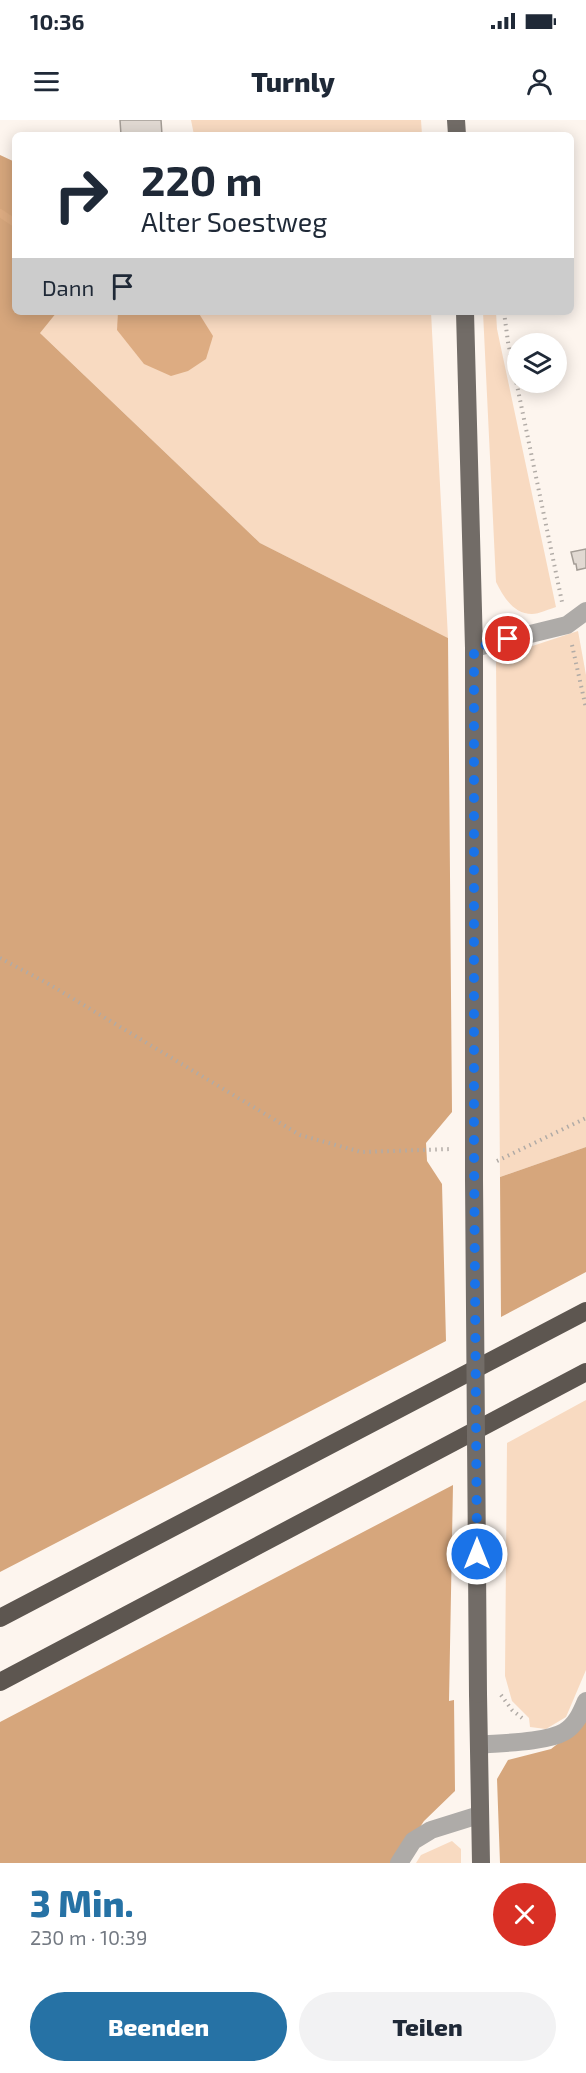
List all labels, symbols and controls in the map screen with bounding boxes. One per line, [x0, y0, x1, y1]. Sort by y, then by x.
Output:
text: 10:36 [30, 8, 85, 34]
icon: menu [30, 65, 63, 98]
text: Turnly [251, 65, 335, 97]
icon: person [523, 65, 556, 98]
text: 220 m [141, 154, 262, 204]
icon: right [42, 156, 120, 234]
text: Alter Soestweg [141, 205, 327, 237]
icon: arrive [106, 270, 139, 303]
text: Dann [42, 274, 94, 300]
map controls [507, 333, 567, 393]
button: layers [507, 333, 567, 393]
pin [482, 613, 533, 664]
icon: arrive [491, 622, 524, 655]
position arrow [445, 1522, 509, 1586]
text: 3 Min. [30, 1881, 134, 1924]
button: close [493, 1883, 556, 1946]
text: 230 m · 10:39 [30, 1925, 147, 1949]
button: Beenden [30, 1992, 287, 2061]
button: Teilen [299, 1992, 556, 2061]

